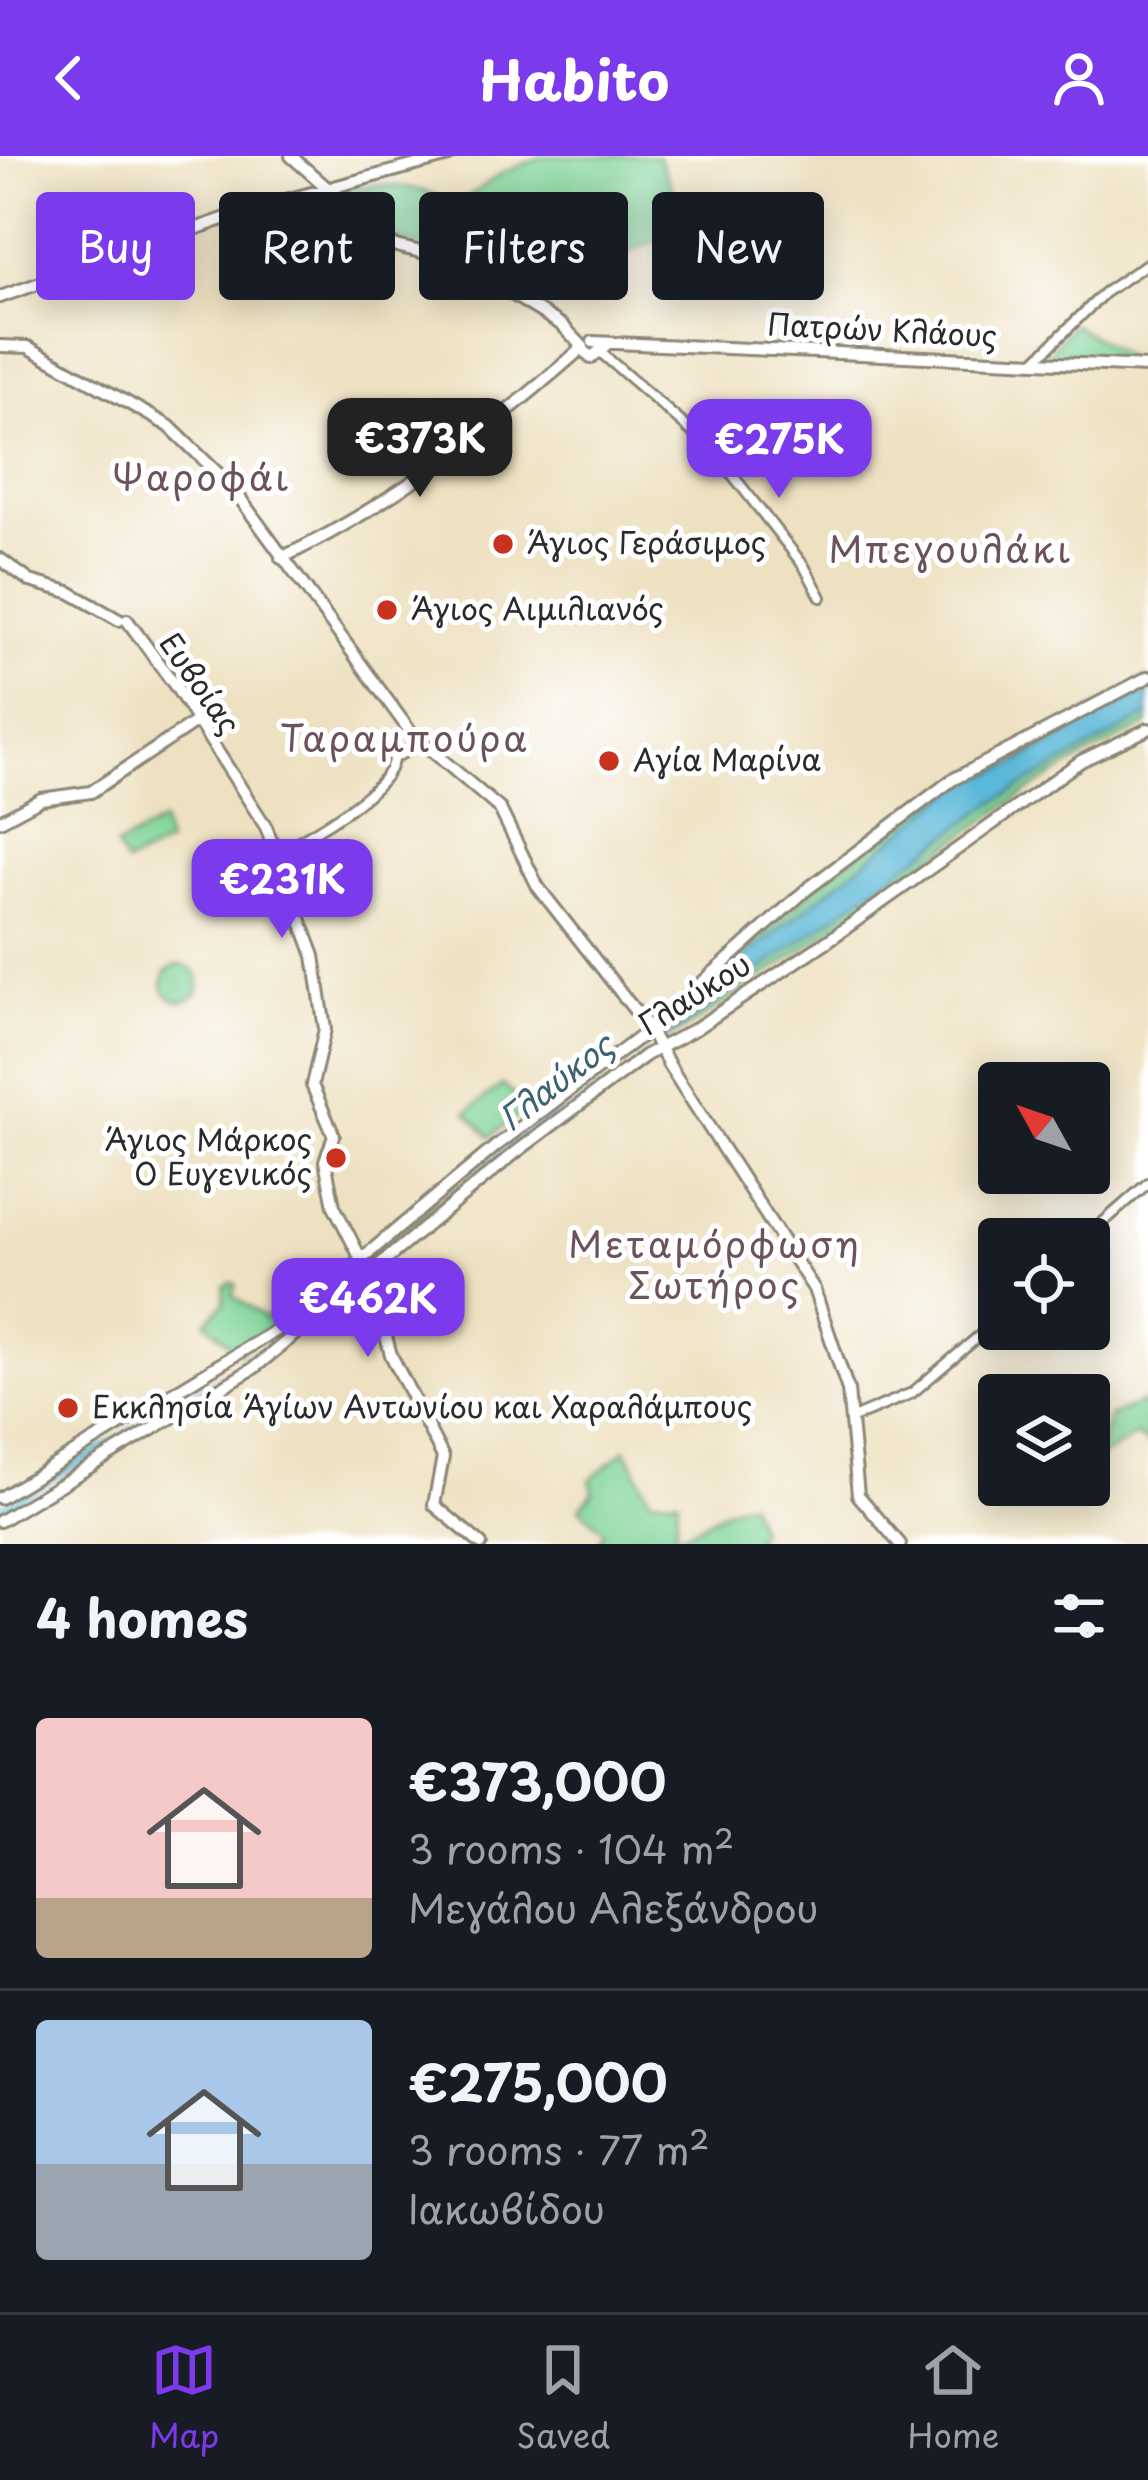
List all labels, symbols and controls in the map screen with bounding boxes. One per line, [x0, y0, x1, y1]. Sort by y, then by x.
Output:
text: Habito [479, 38, 669, 119]
icon: back [36, 45, 102, 111]
icon: person [1046, 45, 1112, 111]
chip: Buy [36, 192, 195, 300]
chip: Rent [219, 192, 395, 300]
chip: Filters [419, 192, 628, 300]
chip: New [652, 192, 824, 300]
street label: Πατρών Κλάους [766, 300, 998, 357]
pin: €373K [336, 398, 504, 500]
pin: €275K [695, 399, 863, 501]
text: €373K [354, 407, 486, 466]
text: €275K [714, 408, 844, 467]
district label: Ψαροφάι [112, 449, 292, 503]
place label: Άγιος Γεράσιμος [527, 519, 766, 564]
district label: Μπεγουλάκι [828, 521, 1074, 575]
marker: Άγιος Γεράσιμος [490, 531, 516, 557]
place label: Άγιος Αιμιλιανός [411, 585, 664, 630]
marker: Άγιος Αιμιλιανός [374, 597, 400, 623]
street label: Ευβοίας [150, 622, 253, 743]
district label: Ταραμπούρα [280, 710, 530, 764]
place label: Αγία Μαρίνα [633, 736, 821, 781]
marker: Αγία Μαρίνα [596, 748, 622, 774]
pin: €231K [198, 839, 366, 941]
text: €231K [219, 848, 345, 907]
street label: Γλαύκου [629, 941, 758, 1045]
water label: Γλαύκος [487, 1018, 625, 1141]
north arrow [978, 1062, 1110, 1194]
map controls [978, 1062, 1110, 1506]
place label: Άγιος Μάρκος Ο Ευγενικός [105, 1116, 312, 1195]
marker: Άγιος Μάρκος Ο Ευγενικός [323, 1145, 349, 1171]
district label: Μεταμόρφωση Σωτήρος [568, 1216, 862, 1311]
button: locate [978, 1218, 1110, 1350]
pin: €462K [284, 1258, 452, 1360]
text: €462K [299, 1267, 437, 1326]
button: layers [978, 1374, 1110, 1506]
place label: Εκκλησία Άγίων Αντωνίου και Χαραλάμπους [92, 1383, 752, 1428]
marker: Εκκλησία Άγίων Αντωνίου και Χαραλάμπους [55, 1395, 81, 1421]
text: 4 homes [36, 1578, 248, 1655]
icon: filters [1046, 1583, 1112, 1649]
text: €373,000 [408, 1741, 666, 1818]
icon: home [132, 1766, 276, 1910]
text: 3 rooms · 104 m² [408, 1818, 734, 1877]
text: Μεγάλου Αλεξάνδρου [408, 1877, 818, 1936]
text: €275,000 [408, 2042, 668, 2119]
icon: home [132, 2068, 276, 2212]
text: 3 rooms · 77 m² [408, 2119, 710, 2178]
text: Ιακωβίδου [408, 2178, 605, 2237]
tab: Map [149, 2337, 219, 2459]
tab: Saved [517, 2337, 610, 2459]
tab: Home [908, 2337, 999, 2459]

